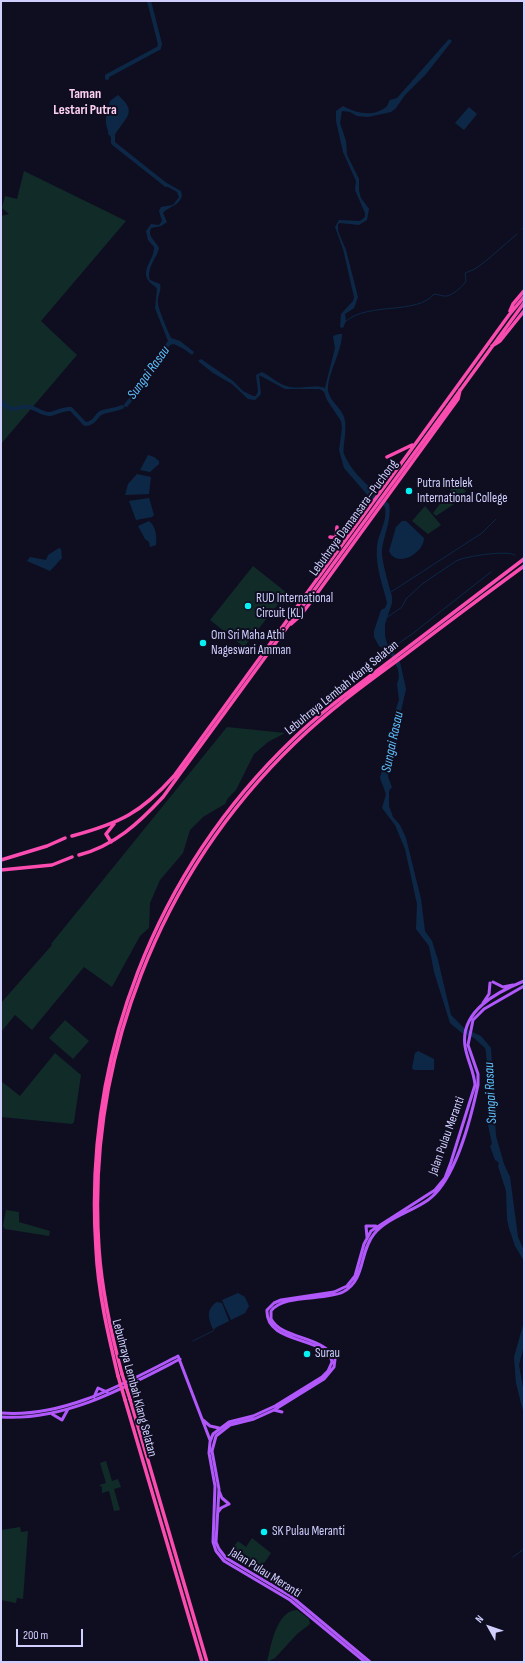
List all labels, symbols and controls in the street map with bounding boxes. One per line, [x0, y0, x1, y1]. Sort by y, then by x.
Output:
district label: Taman Lestari Putra [53, 86, 117, 118]
water label: Sungai Rasau [124, 343, 174, 403]
street label: Lebuhraya Damansara–Puchong [307, 457, 401, 579]
place label: Putra Intelek International College [417, 476, 508, 507]
marker: Putra Intelek International College [404, 486, 414, 496]
place label: RUD International Circuit (KL) [256, 591, 333, 622]
marker: RUD International Circuit (KL) [243, 601, 253, 611]
place label: Om Sri Maha Athi Nageswari Amman [211, 628, 291, 659]
street label: Lebuhraya Lembah Klang Selatan [282, 637, 402, 739]
marker: Om Sri Maha Athi Nageswari Amman [198, 638, 208, 648]
water label: Sungai Rasau [378, 710, 408, 774]
water label: Sungai Rasau [481, 1062, 501, 1124]
street label: Jalan Pulau Meranti [426, 1095, 468, 1177]
street label: Lebuhraya Lembah Klang Selatan [108, 1318, 160, 1458]
place label: Surau [315, 1346, 340, 1362]
marker: Surau [302, 1349, 312, 1359]
place label: SK Pulau Meranti [272, 1524, 345, 1540]
marker: SK Pulau Meranti [259, 1527, 269, 1537]
street label: Jalan Pulau Meranti [226, 1545, 304, 1601]
north arrow [469, 1607, 509, 1647]
text: N [473, 1613, 486, 1625]
scale bar [18, 1621, 85, 1647]
text: 200 m [23, 1628, 48, 1643]

